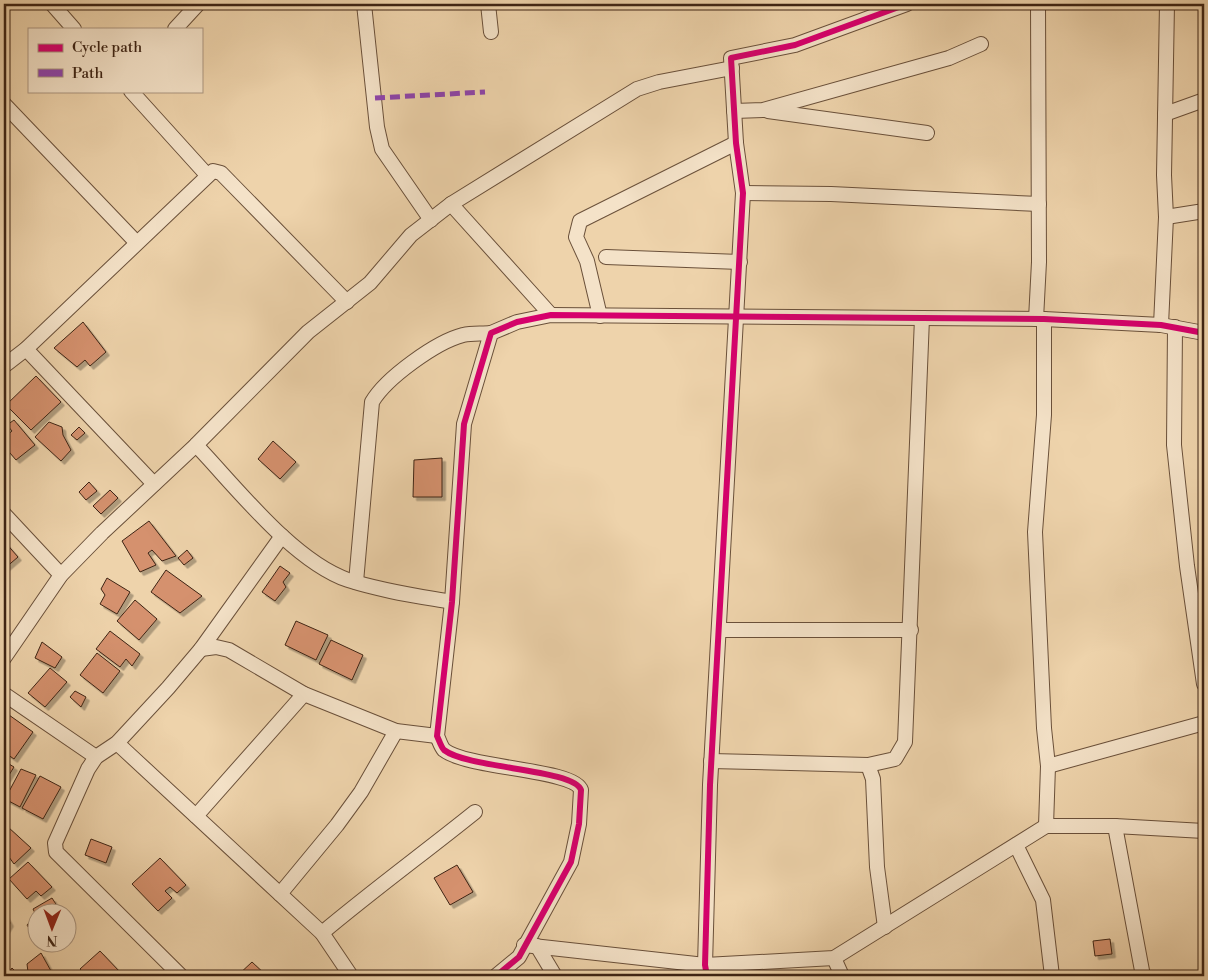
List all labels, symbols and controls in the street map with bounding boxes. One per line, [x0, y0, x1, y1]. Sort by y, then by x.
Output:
legend [28, 28, 202, 92]
text: Cycle path [72, 38, 142, 57]
text: Path [72, 64, 104, 83]
north arrow [28, 902, 78, 952]
text: N [46, 931, 57, 949]

